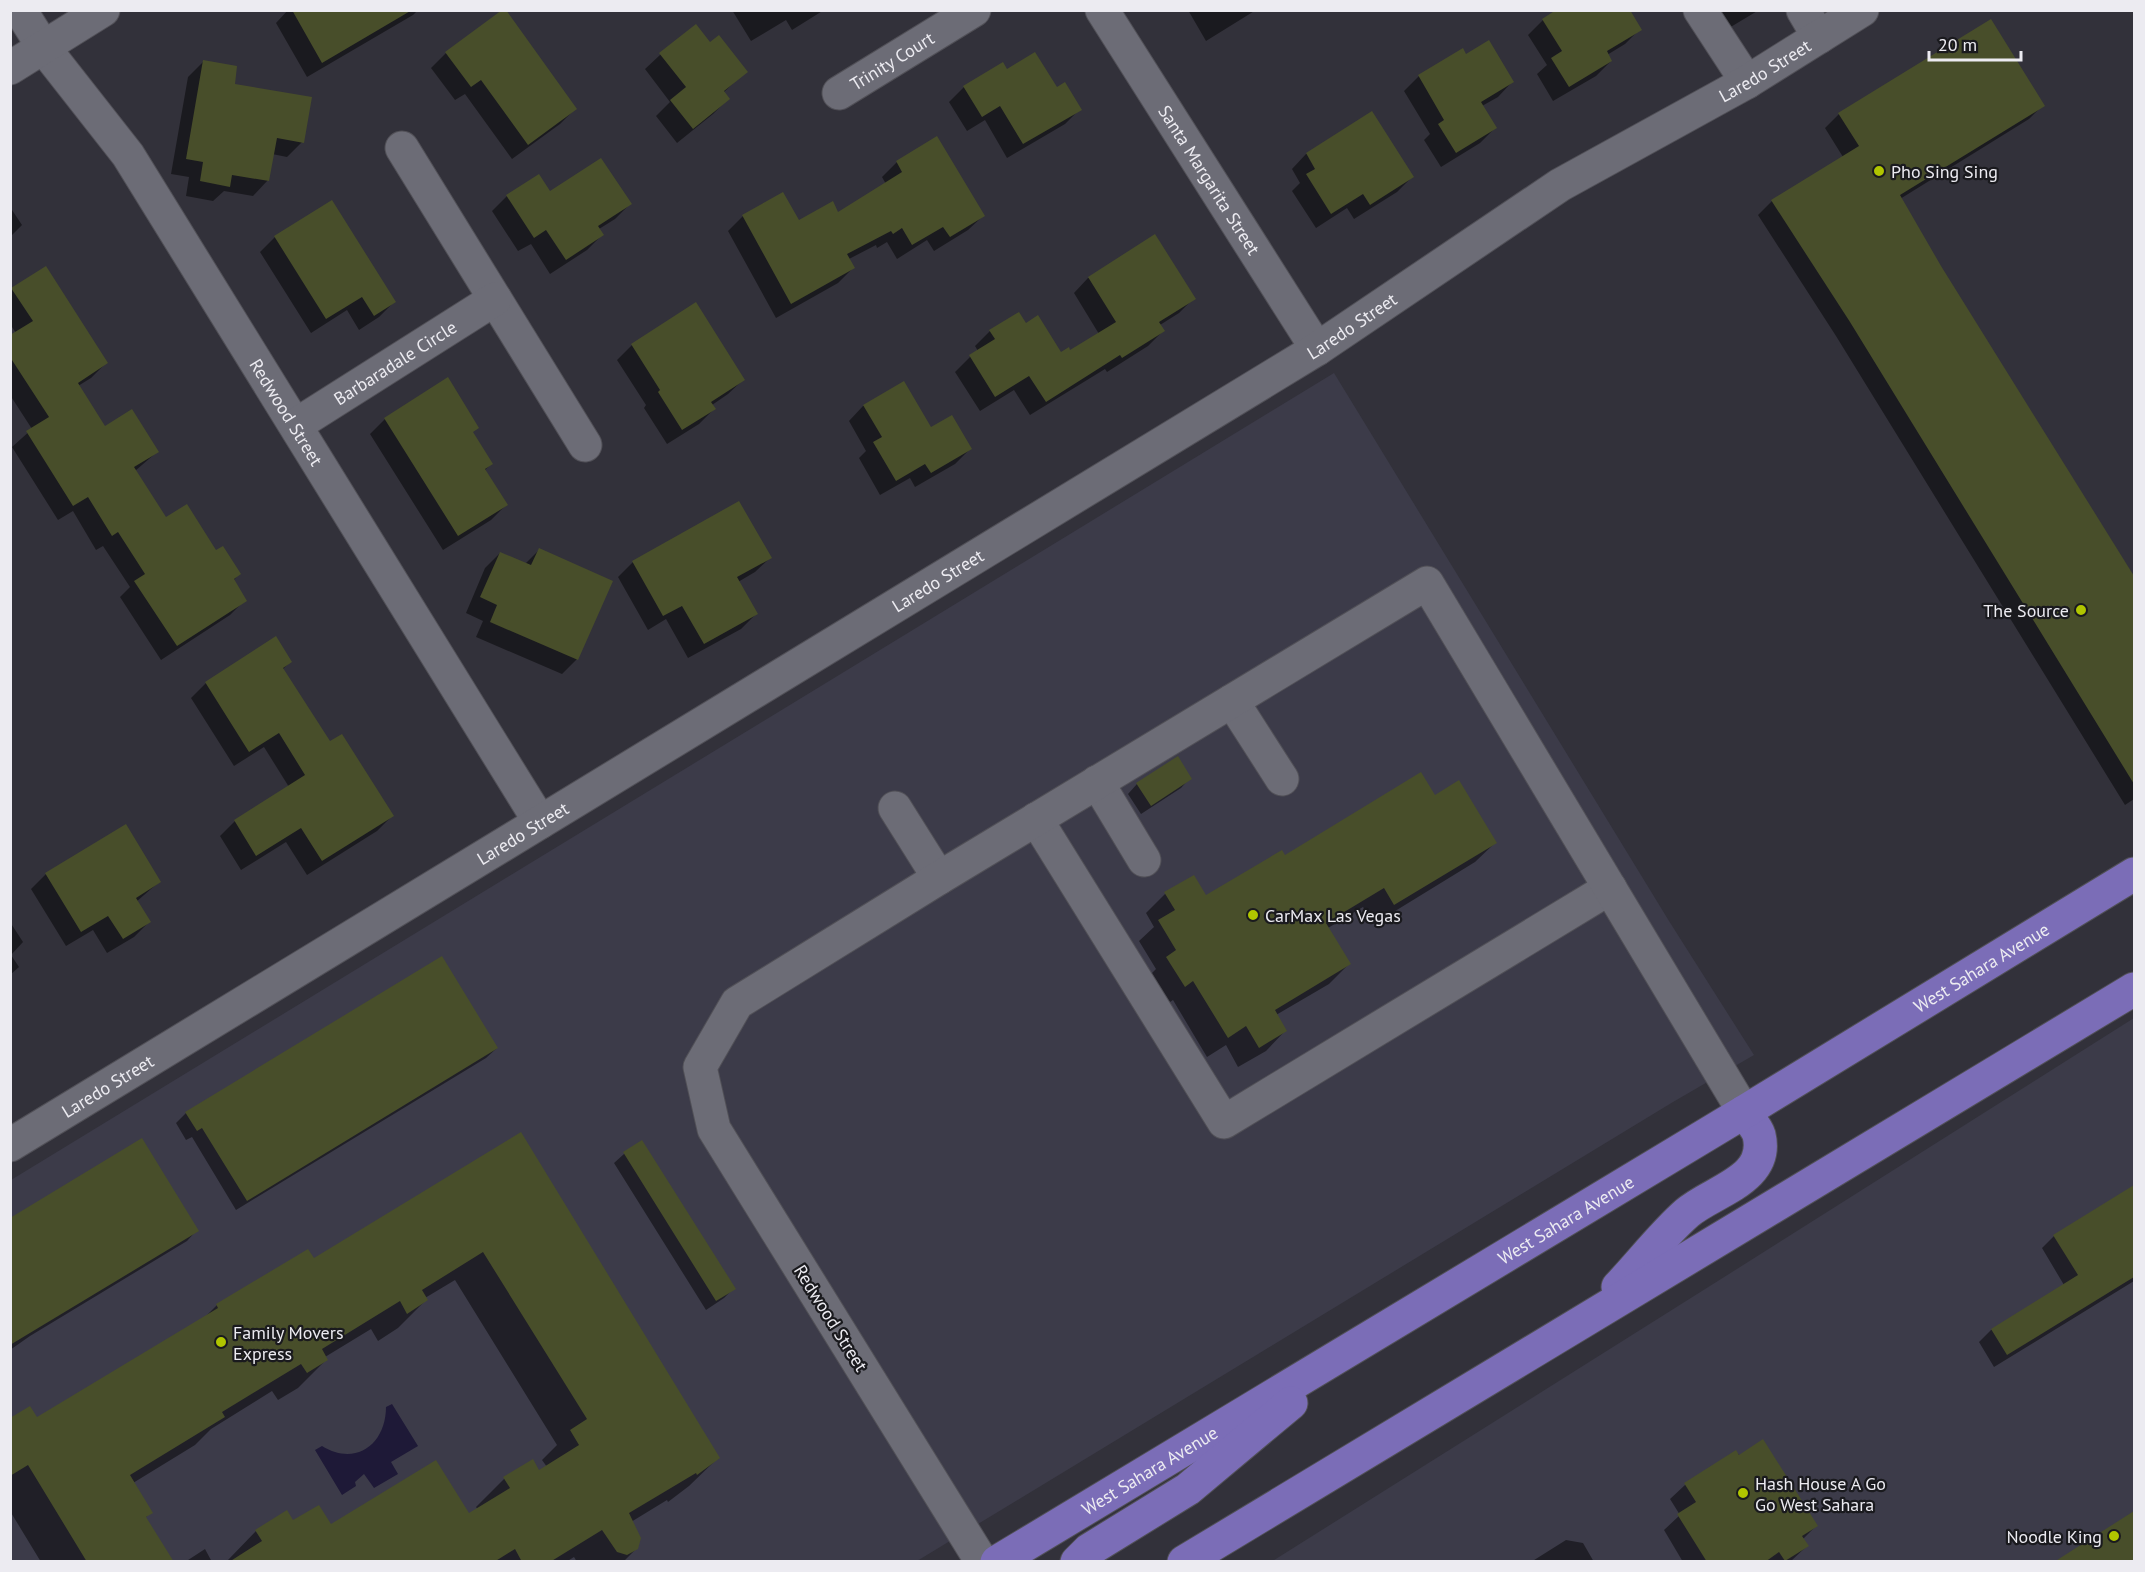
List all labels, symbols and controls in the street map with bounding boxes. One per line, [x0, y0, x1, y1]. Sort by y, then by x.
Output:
scale bar [1929, 24, 2020, 62]
street label: Trinity Court [846, 26, 938, 95]
text: 20 m [1938, 33, 1977, 56]
street label: Laredo Street [1715, 34, 1815, 107]
street label: Santa Margarita Street [1154, 101, 1266, 259]
place label: Pho Sing Sing [1891, 160, 1998, 183]
marker: Pho Sing Sing [1872, 164, 1886, 178]
street label: Laredo Street [1302, 287, 1401, 364]
street label: Barbaradale Circle [329, 315, 461, 410]
street label: Redwood Street [245, 354, 328, 470]
street label: Laredo Street [887, 543, 988, 617]
place label: The Source [1983, 599, 2069, 622]
marker: The Source [2074, 603, 2088, 617]
street label: Laredo Street [472, 796, 573, 870]
place label: CarMax Las Vegas [1265, 904, 1401, 927]
marker: CarMax Las Vegas [1246, 908, 1260, 922]
street label: West Sahara Avenue [1909, 917, 2053, 1017]
street label: Laredo Street [57, 1049, 157, 1122]
street label: West Sahara Avenue [1494, 1170, 1638, 1269]
street label: Redwood Street [789, 1260, 873, 1376]
place label: Family Movers Express [233, 1321, 343, 1365]
marker: Family Movers Express [214, 1335, 228, 1349]
street label: West Sahara Avenue [1077, 1420, 1222, 1520]
place label: Hash House A Go Go West Sahara [1755, 1472, 1886, 1516]
marker: Hash House A Go Go West Sahara [1736, 1486, 1750, 1500]
place label: Noodle King [2006, 1525, 2102, 1548]
marker: Noodle King [2107, 1529, 2121, 1543]

